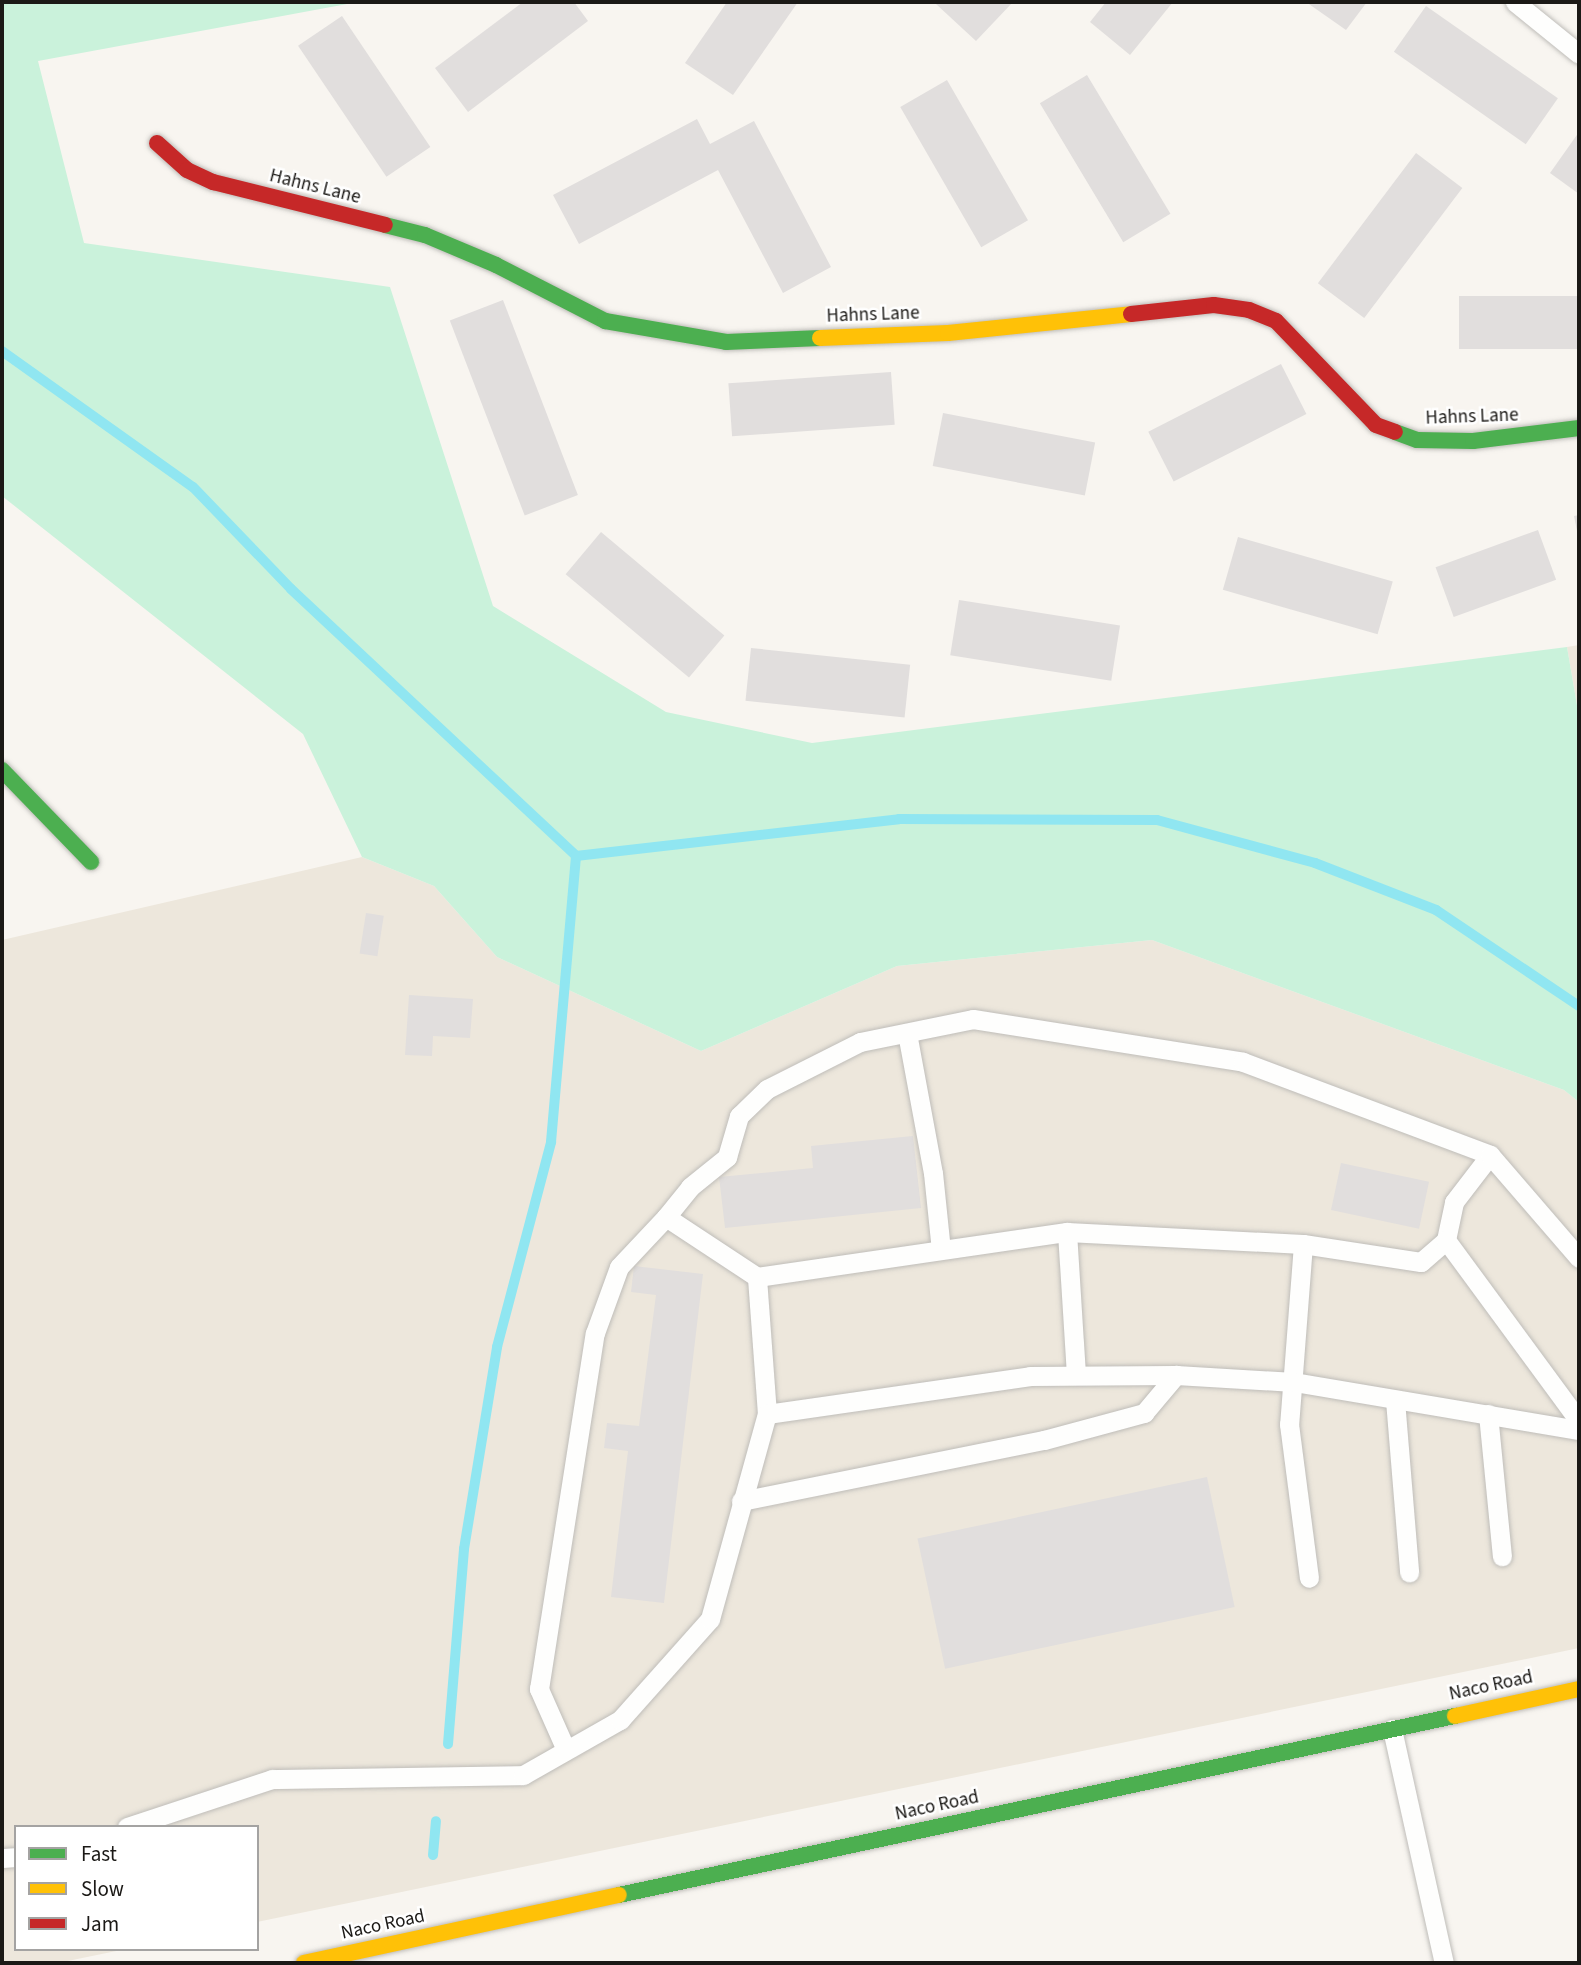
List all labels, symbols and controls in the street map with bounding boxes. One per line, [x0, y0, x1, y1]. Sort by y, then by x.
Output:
street label: Hahns Lane [267, 165, 363, 209]
street label: Hahns Lane [826, 302, 920, 328]
street label: Hahns Lane [1425, 404, 1519, 430]
street label: Naco Road [1447, 1666, 1535, 1706]
street label: Naco Road [893, 1786, 981, 1826]
legend [14, 1825, 259, 1951]
text: Fast [81, 1839, 117, 1869]
text: Slow [81, 1874, 124, 1904]
street label: Naco Road [339, 1905, 427, 1945]
text: Jam [81, 1909, 119, 1939]

